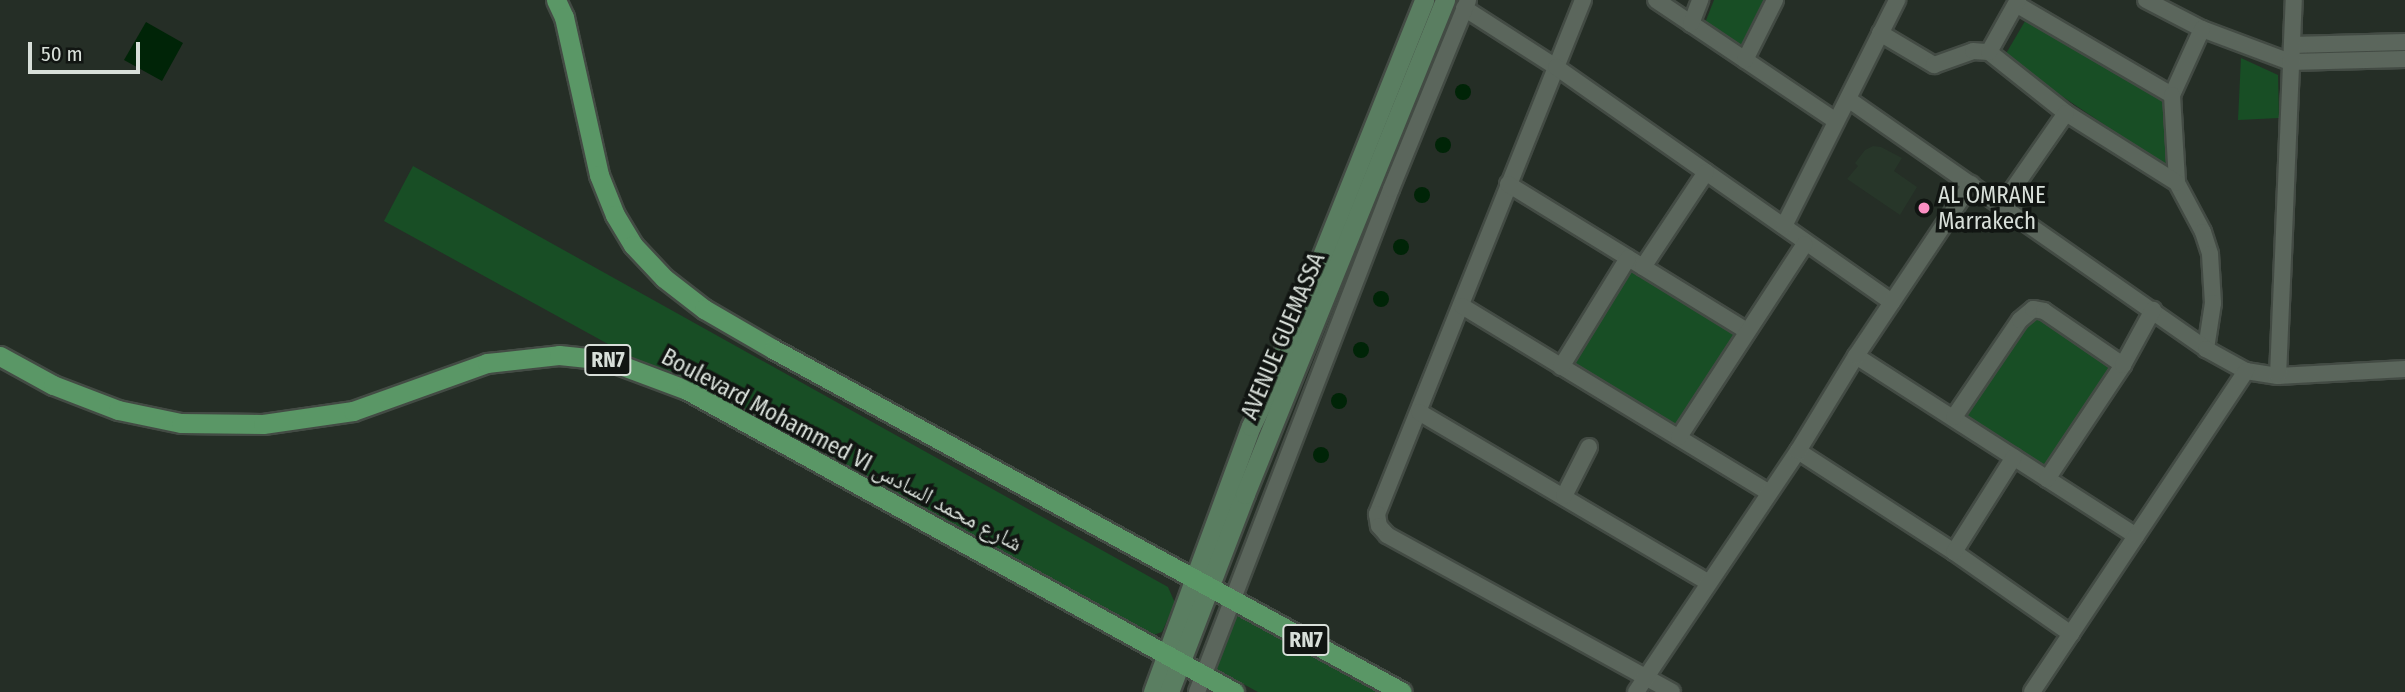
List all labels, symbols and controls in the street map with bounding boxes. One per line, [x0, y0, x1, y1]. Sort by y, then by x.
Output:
scale bar [32, 28, 144, 72]
text: 50 m [41, 41, 83, 67]
place label: AL OMRANE Marrakech [1938, 181, 2046, 235]
marker: AL OMRANE Marrakech [1916, 200, 1932, 216]
street label: AVENUE GUEMASSA [1235, 248, 1331, 424]
road number: RN7 [584, 342, 632, 378]
street label: Boulevard Mohammed VI شارع محمد السادس [657, 343, 1027, 557]
road number: RN7 [1282, 622, 1330, 658]

